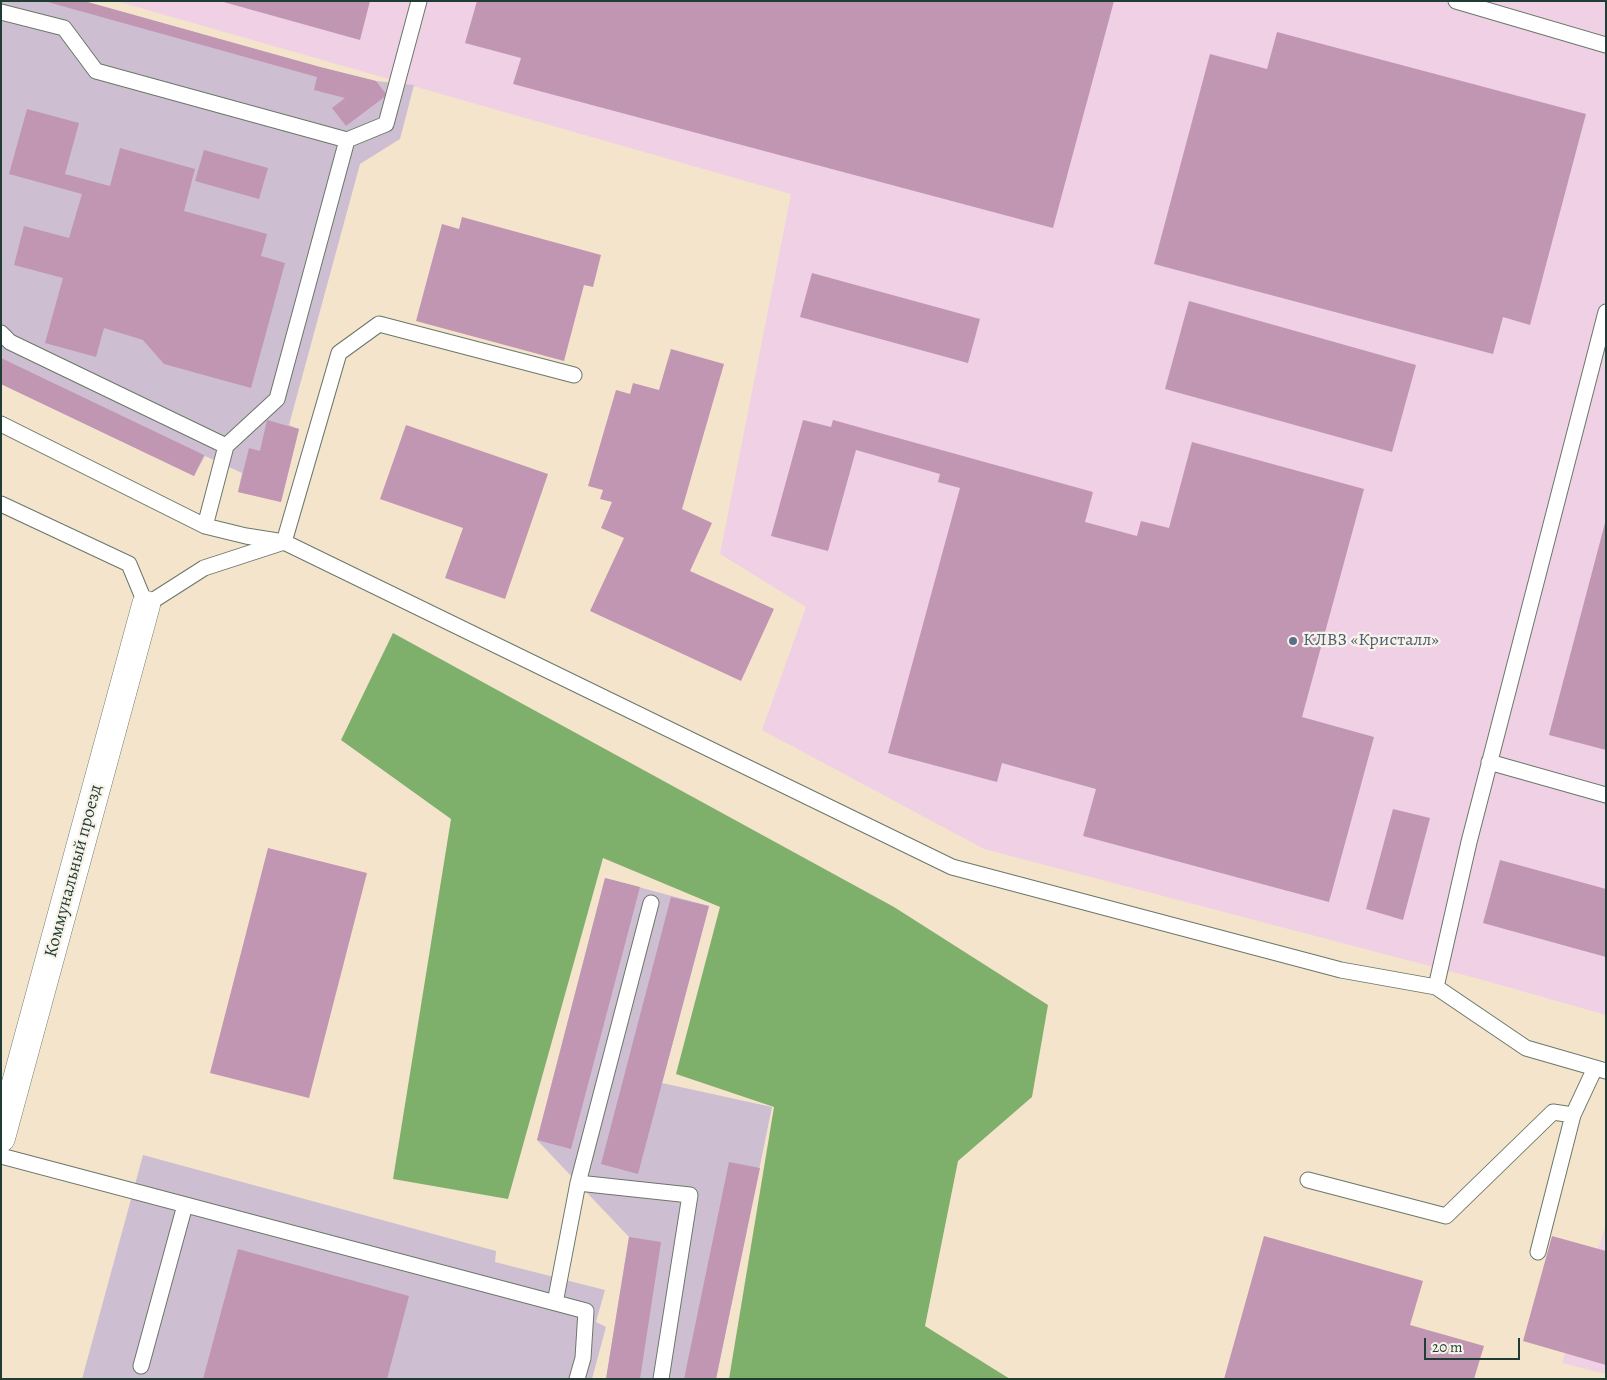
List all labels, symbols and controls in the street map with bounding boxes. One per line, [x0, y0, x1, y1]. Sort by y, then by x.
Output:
place label: КЛВЗ «Кристалл» [1303, 630, 1439, 652]
marker: КЛВЗ «Кристалл» [1287, 635, 1299, 647]
street label: Коммунальный проезд [41, 782, 107, 960]
scale bar [1427, 1328, 1523, 1360]
text: 20 m [1432, 1337, 1463, 1357]

